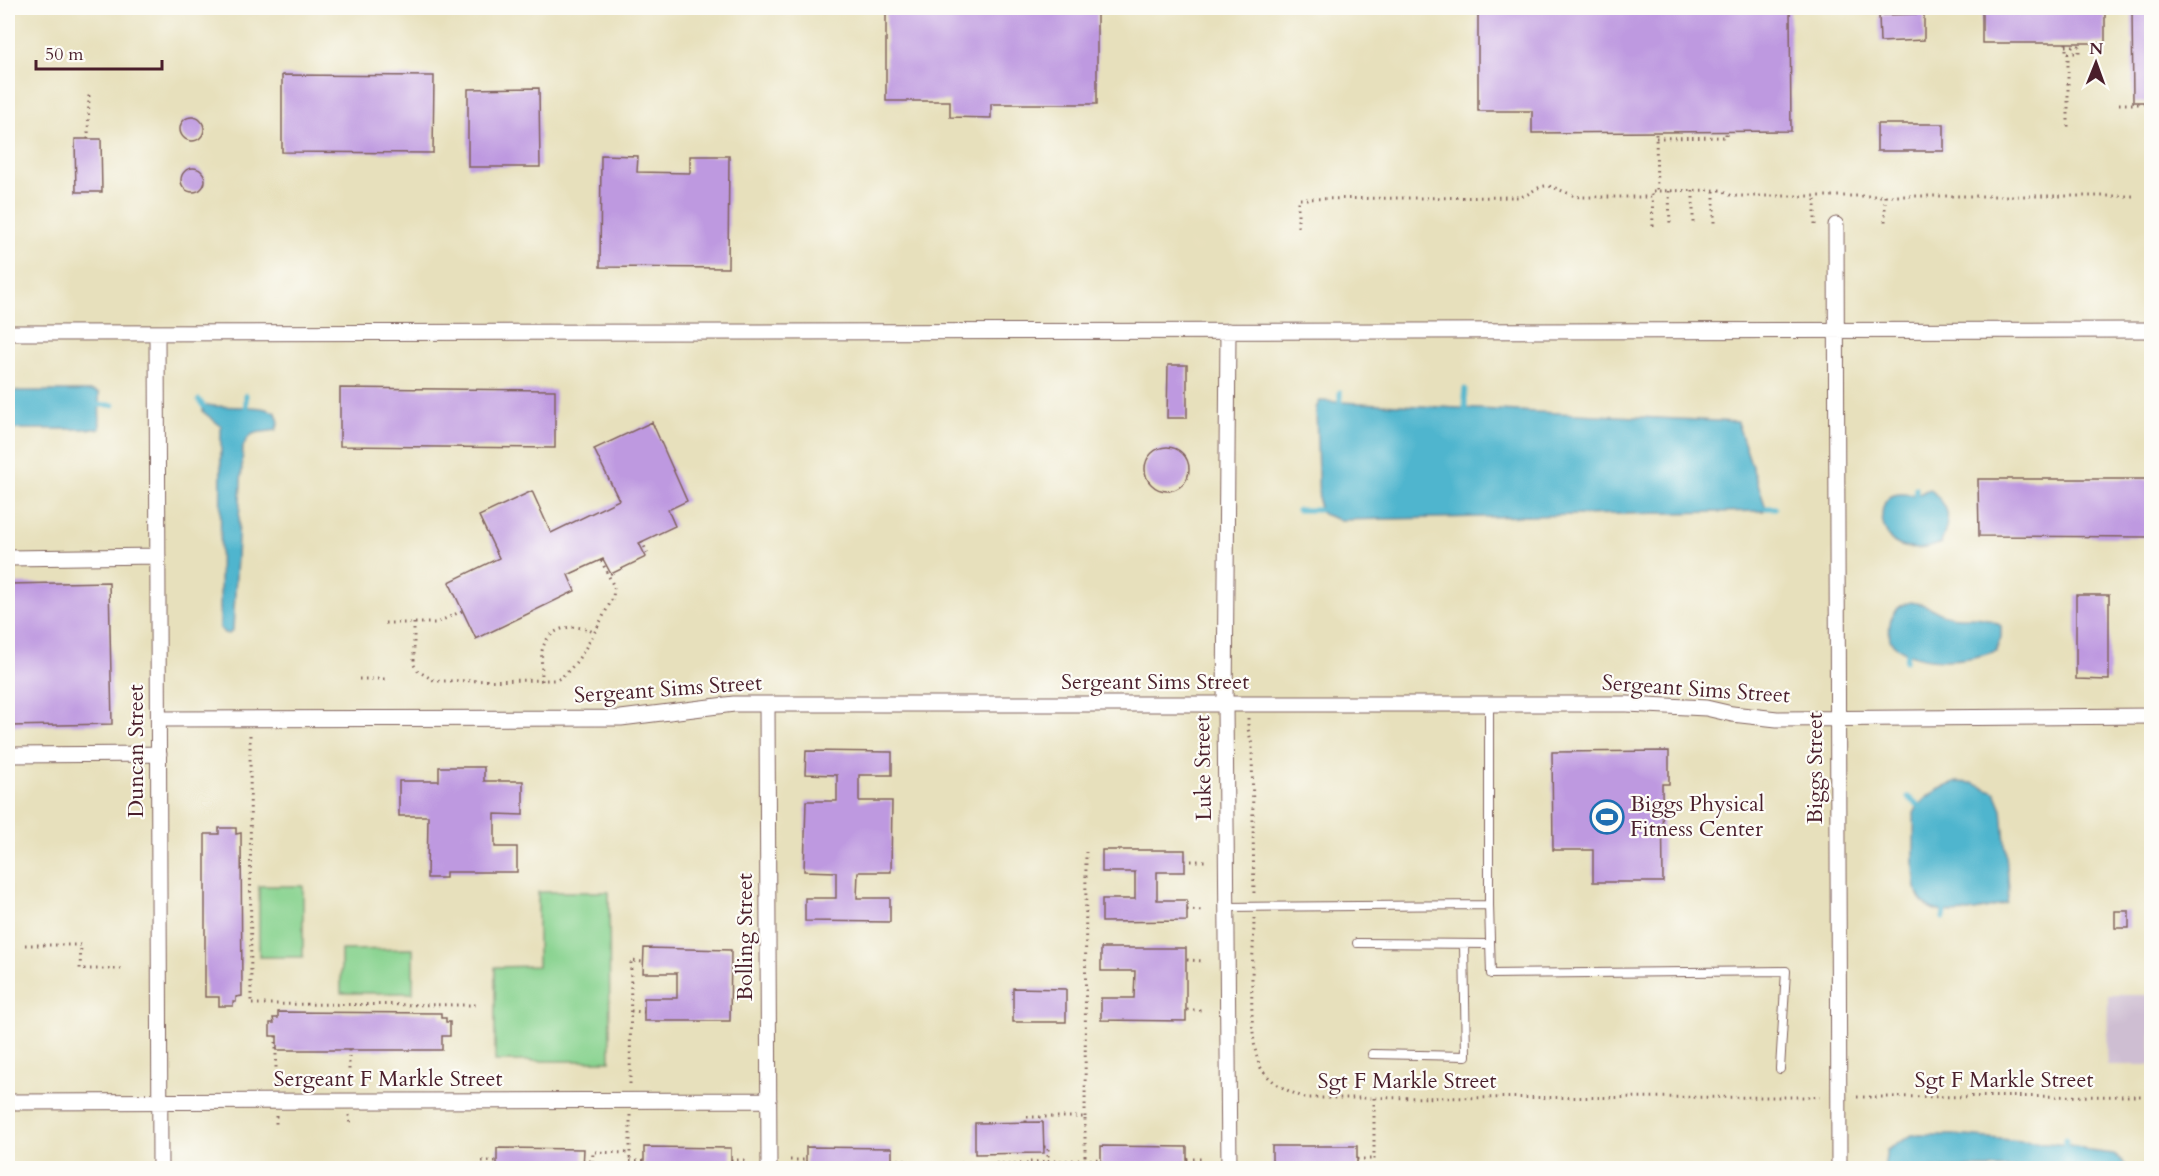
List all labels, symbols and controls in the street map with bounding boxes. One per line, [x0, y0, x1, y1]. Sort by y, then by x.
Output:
scale bar [36, 33, 162, 71]
north arrow [2066, 33, 2126, 93]
text: N [2089, 38, 2103, 60]
text: 50 m [45, 42, 84, 67]
street label: Sergeant Sims Street [573, 667, 763, 711]
street label: Sergeant Sims Street [1061, 667, 1249, 697]
street label: Sergeant Sims Street [1601, 667, 1791, 711]
street label: Duncan Street [121, 684, 151, 818]
street label: Biggs Street [1800, 712, 1830, 824]
street label: Luke Street [1187, 715, 1219, 821]
place label: Biggs Physical Fitness Center [1630, 789, 1765, 844]
sports icon: Biggs Physical Fitness Center [1589, 799, 1625, 835]
street label: Bolling Street [730, 873, 760, 1001]
street label: Sergeant F Markle Street [273, 1064, 503, 1094]
street label: Sgt F Markle Street [1914, 1065, 2094, 1095]
street label: Sgt F Markle Street [1317, 1066, 1497, 1096]

